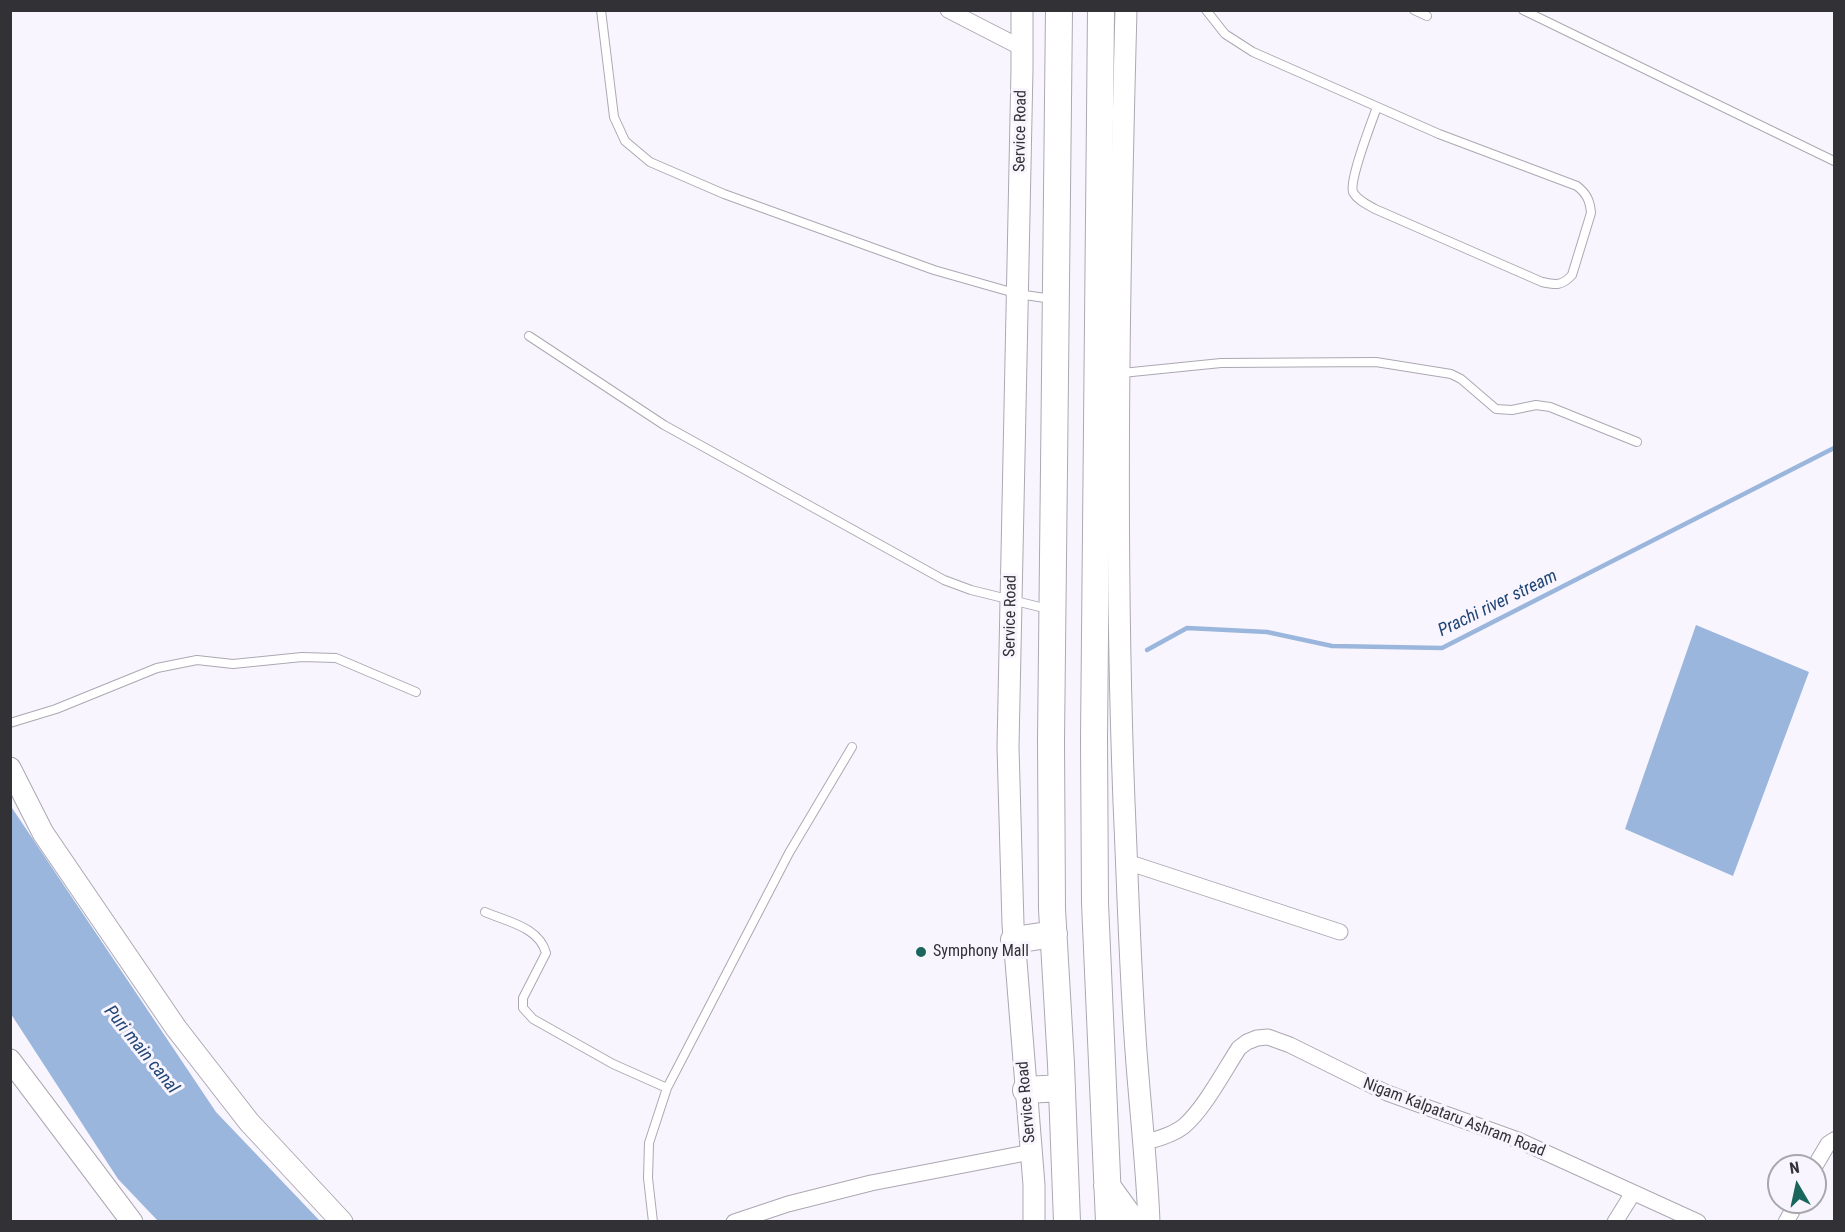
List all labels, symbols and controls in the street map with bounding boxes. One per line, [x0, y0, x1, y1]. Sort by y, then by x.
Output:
street label: Service Road [1011, 90, 1031, 172]
water label: Prachi river stream [1435, 566, 1561, 642]
street label: Service Road [1001, 575, 1021, 657]
place label: Symphony Mall [933, 942, 1029, 962]
marker: Symphony Mall [914, 945, 928, 959]
water label: Puri main canal [99, 1002, 183, 1098]
street label: Service Road [1014, 1060, 1040, 1144]
street label: Nigam Kalpataru Ashram Road [1360, 1074, 1548, 1162]
north arrow [1767, 1154, 1827, 1214]
text: N [1788, 1158, 1801, 1178]

